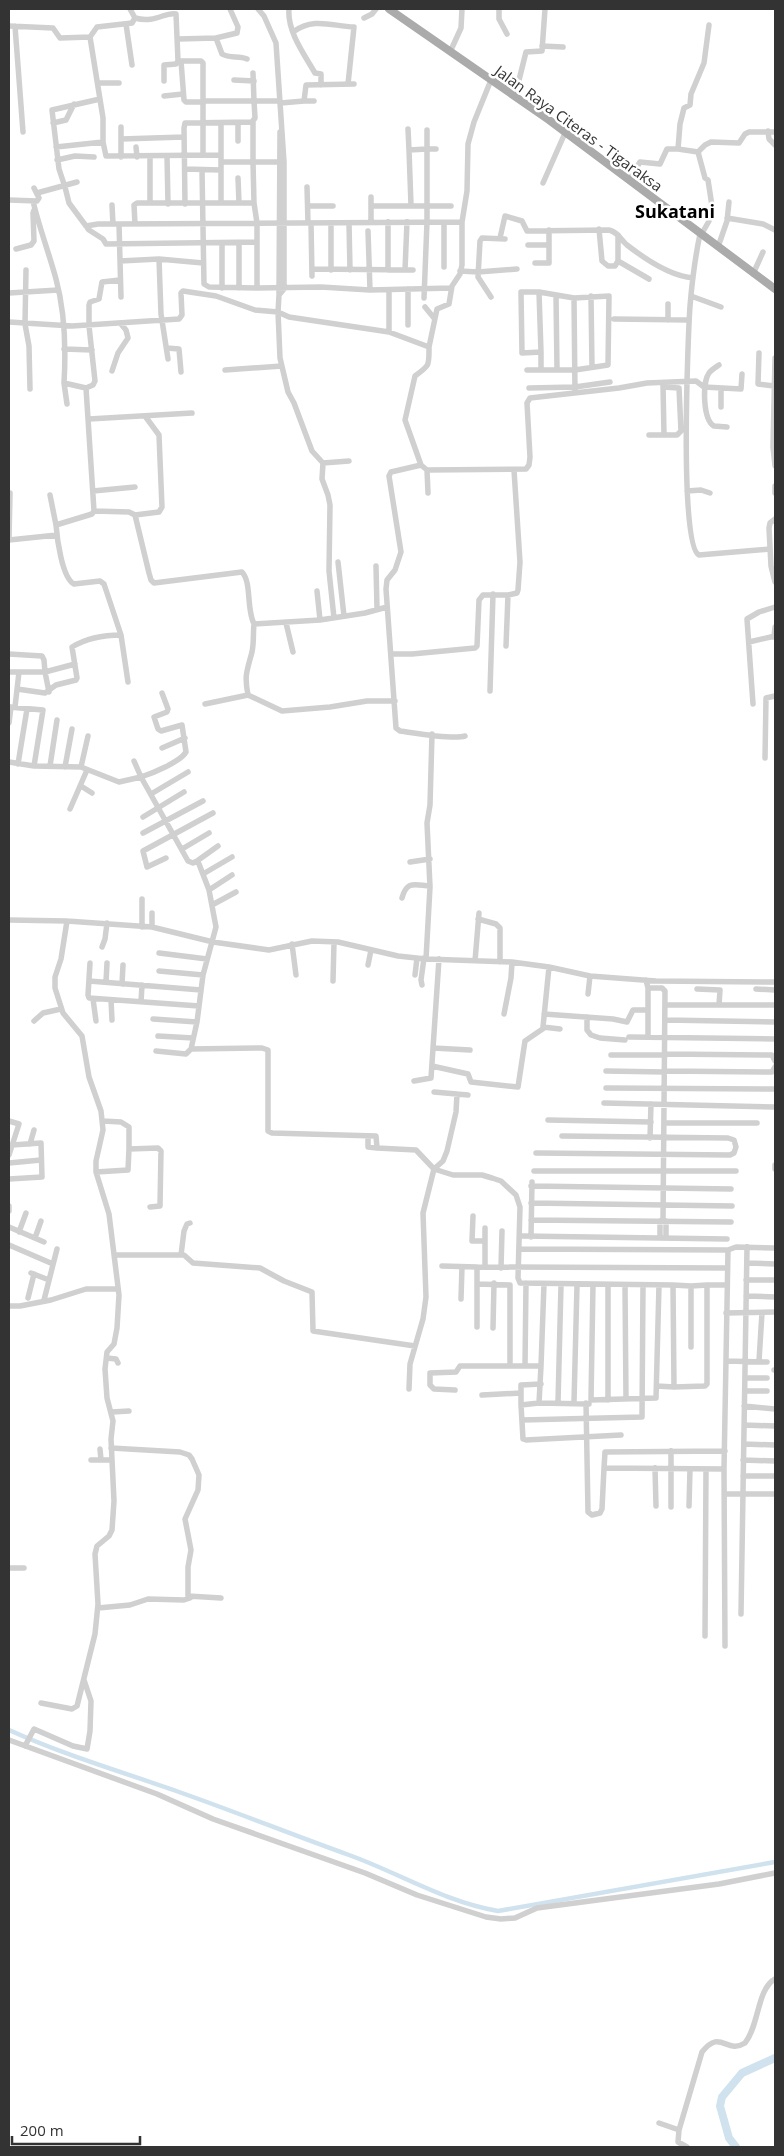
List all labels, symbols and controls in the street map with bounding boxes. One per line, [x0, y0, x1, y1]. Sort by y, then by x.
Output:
street label: Jalan Raya Citeras - Tigaraksa [490, 59, 667, 196]
district label: Sukatani [635, 199, 715, 223]
scale bar [12, 2114, 140, 2146]
text: 200 m [20, 2120, 64, 2140]

